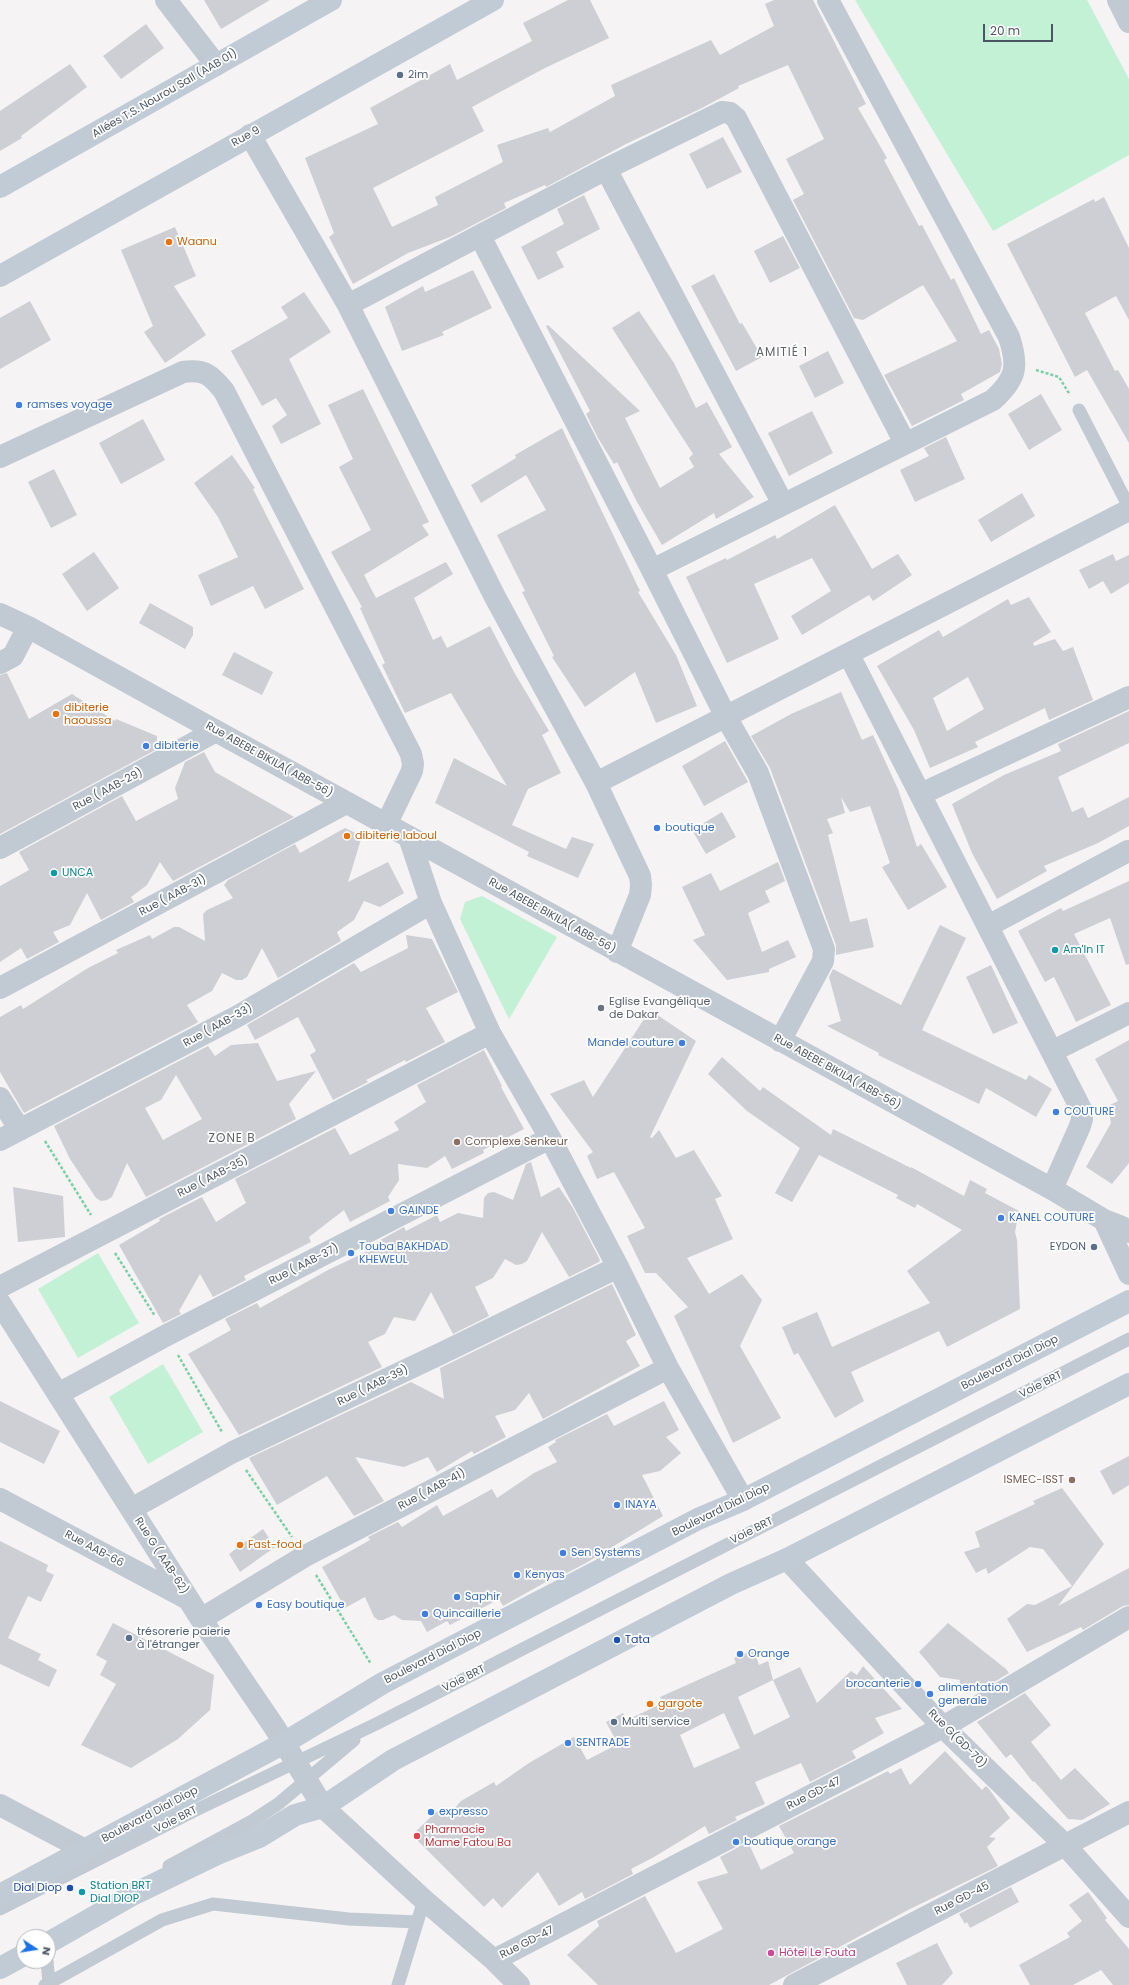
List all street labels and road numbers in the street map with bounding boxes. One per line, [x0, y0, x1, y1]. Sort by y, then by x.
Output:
street label: Allées T.S. Nourou Sall (AAB 01) [90, 47, 240, 141]
street label: Rue 9 [229, 124, 263, 150]
street label: Rue ABEBE BIKILA( ABB-56) [203, 719, 335, 801]
street label: Rue ( AAB-29) [71, 766, 145, 814]
street label: Rue ( AAB-31) [137, 873, 209, 919]
street label: Rue ABEBE BIKILA( ABB-56) [486, 875, 618, 957]
street label: Rue ( AAB-33) [181, 1002, 255, 1050]
street label: Rue ABEBE BIKILA( ABB-56) [771, 1031, 903, 1113]
street label: Rue ( AAB-35) [176, 1154, 250, 1200]
street label: Rue ( AAB-37) [267, 1242, 341, 1288]
street label: Boulevard Dial Diop [959, 1333, 1061, 1393]
street label: Rue ( AAB-39) [335, 1363, 411, 1409]
street label: Voie BRT [1017, 1369, 1065, 1401]
street label: Rue ( AAB-41) [396, 1467, 468, 1513]
street label: Boulevard Dial Diop [670, 1481, 772, 1539]
street label: Rue G ( AAB-62) [131, 1515, 191, 1597]
street label: Voie BRT [728, 1515, 776, 1547]
street label: Rue AAB-66 [62, 1528, 126, 1570]
street label: Boulevard Dial Diop [382, 1627, 484, 1687]
street label: Voie BRT [440, 1663, 488, 1695]
street label: Rue G(GD-70) [925, 1707, 989, 1771]
street label: Rue GD-47 [785, 1775, 843, 1813]
street label: Boulevard Dial Diop [100, 1784, 200, 1846]
street label: Voie BRT [152, 1804, 200, 1836]
street label: Rue GD-45 [932, 1880, 992, 1918]
street label: Rue GD-47 [498, 1924, 556, 1962]

